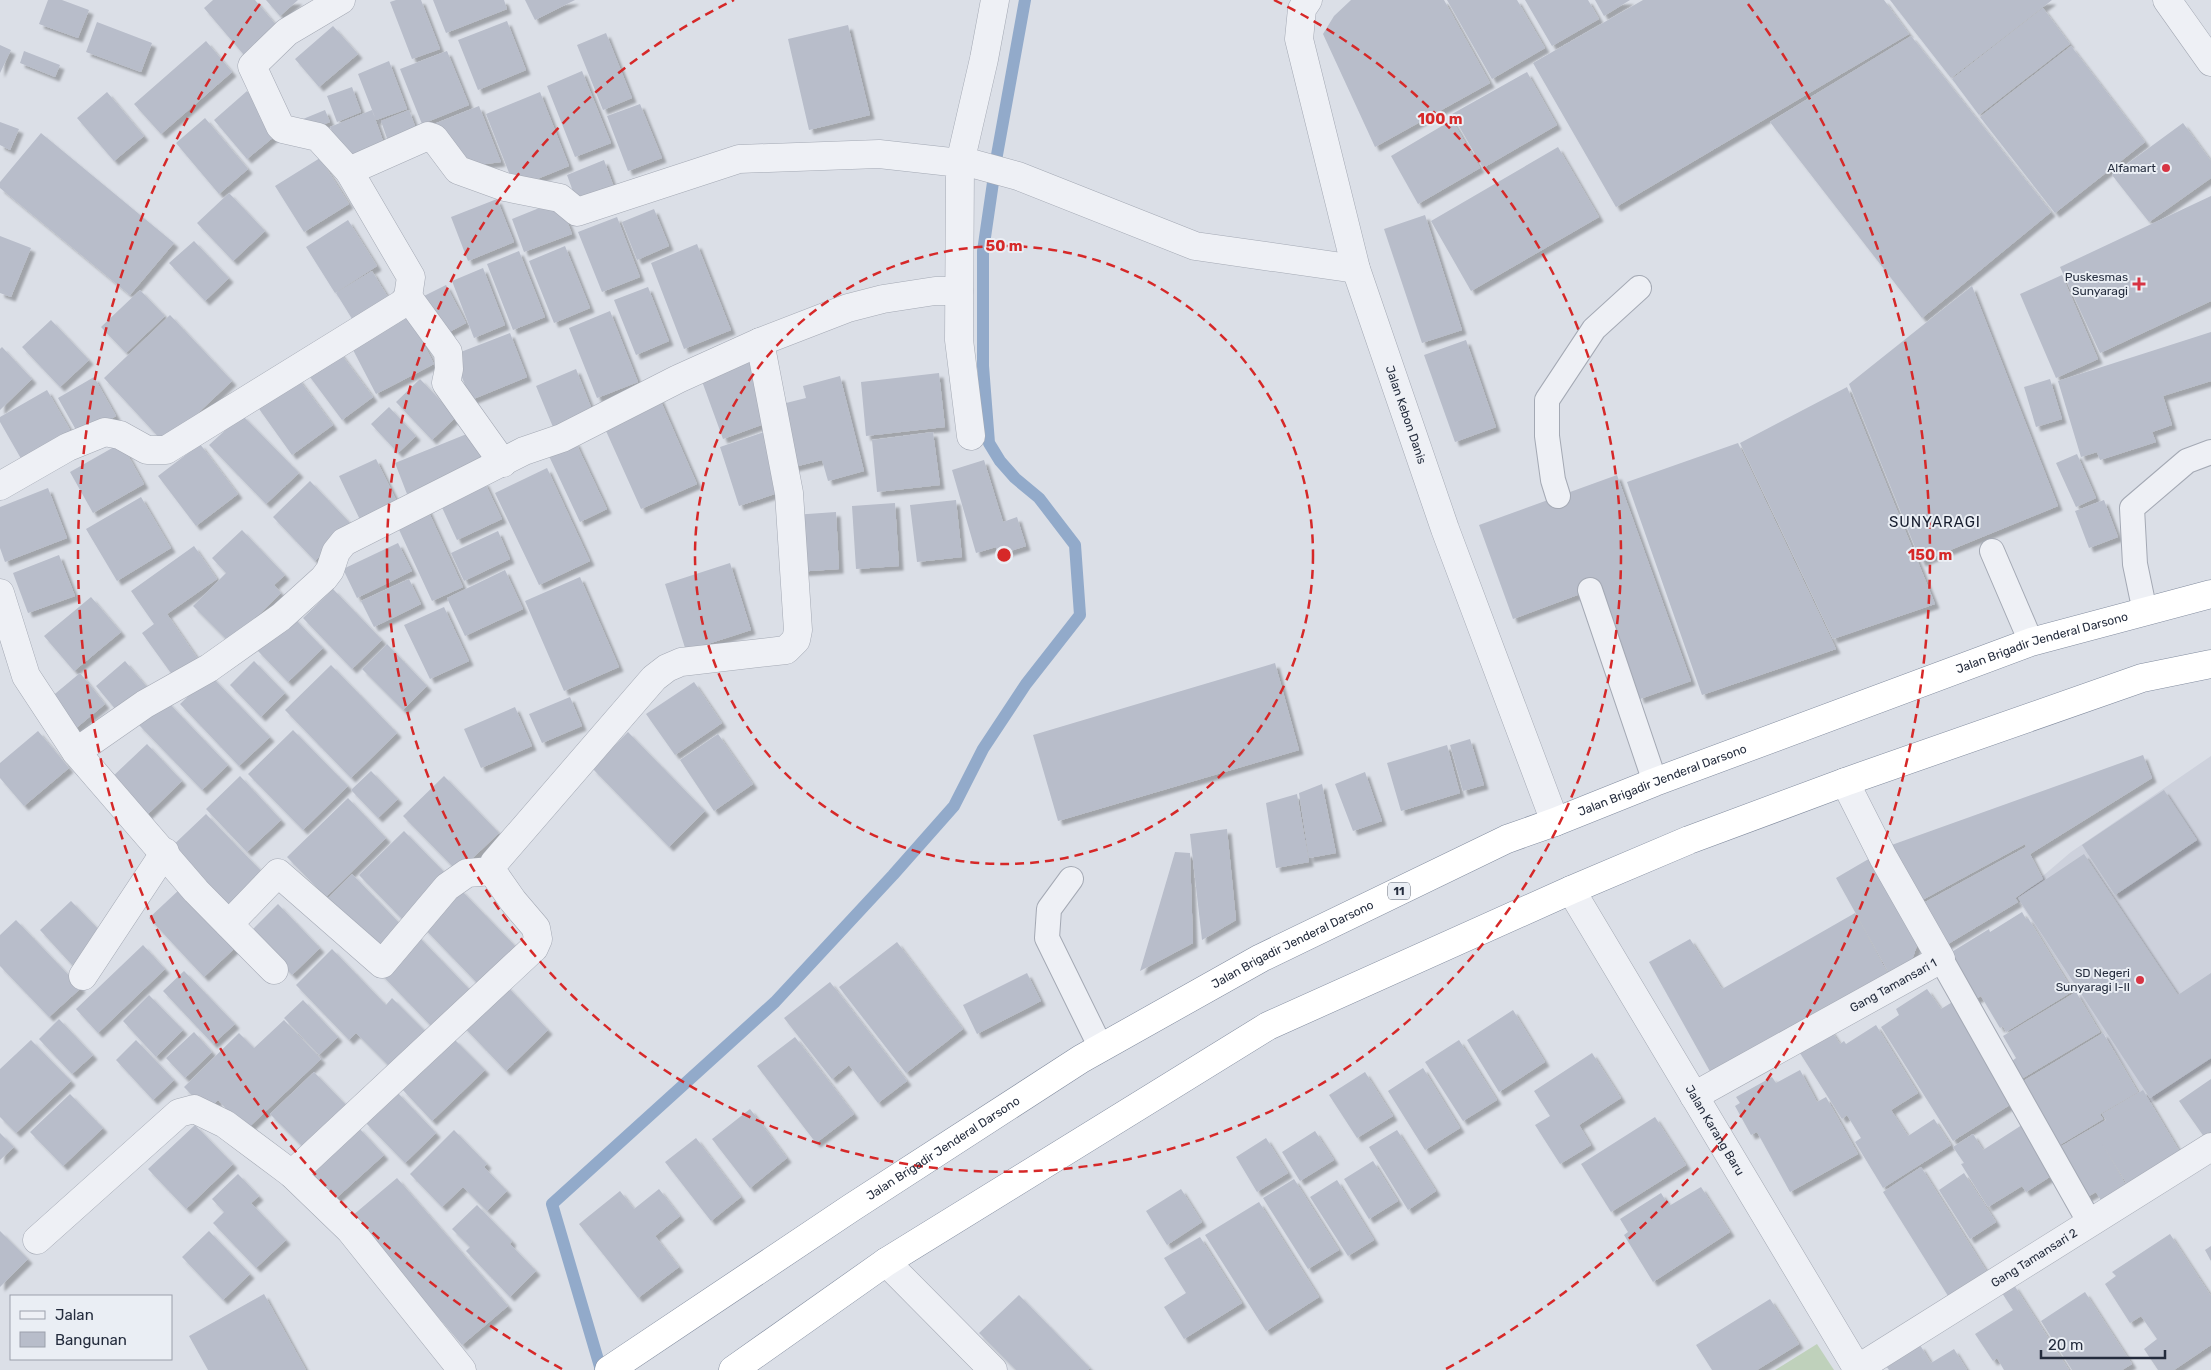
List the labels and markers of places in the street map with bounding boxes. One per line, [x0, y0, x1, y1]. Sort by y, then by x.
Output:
place label: Alfamart [2107, 161, 2156, 175]
marker: Alfamart [2160, 162, 2172, 174]
place label: Puskesmas Sunyaragi [2065, 270, 2128, 298]
marker: Puskesmas Sunyaragi [2132, 277, 2146, 291]
centre of rings [995, 546, 1013, 564]
place label: SD Negeri Sunyaragi I-II [2056, 966, 2130, 994]
marker: SD Negeri Sunyaragi I-II [2134, 974, 2146, 986]

